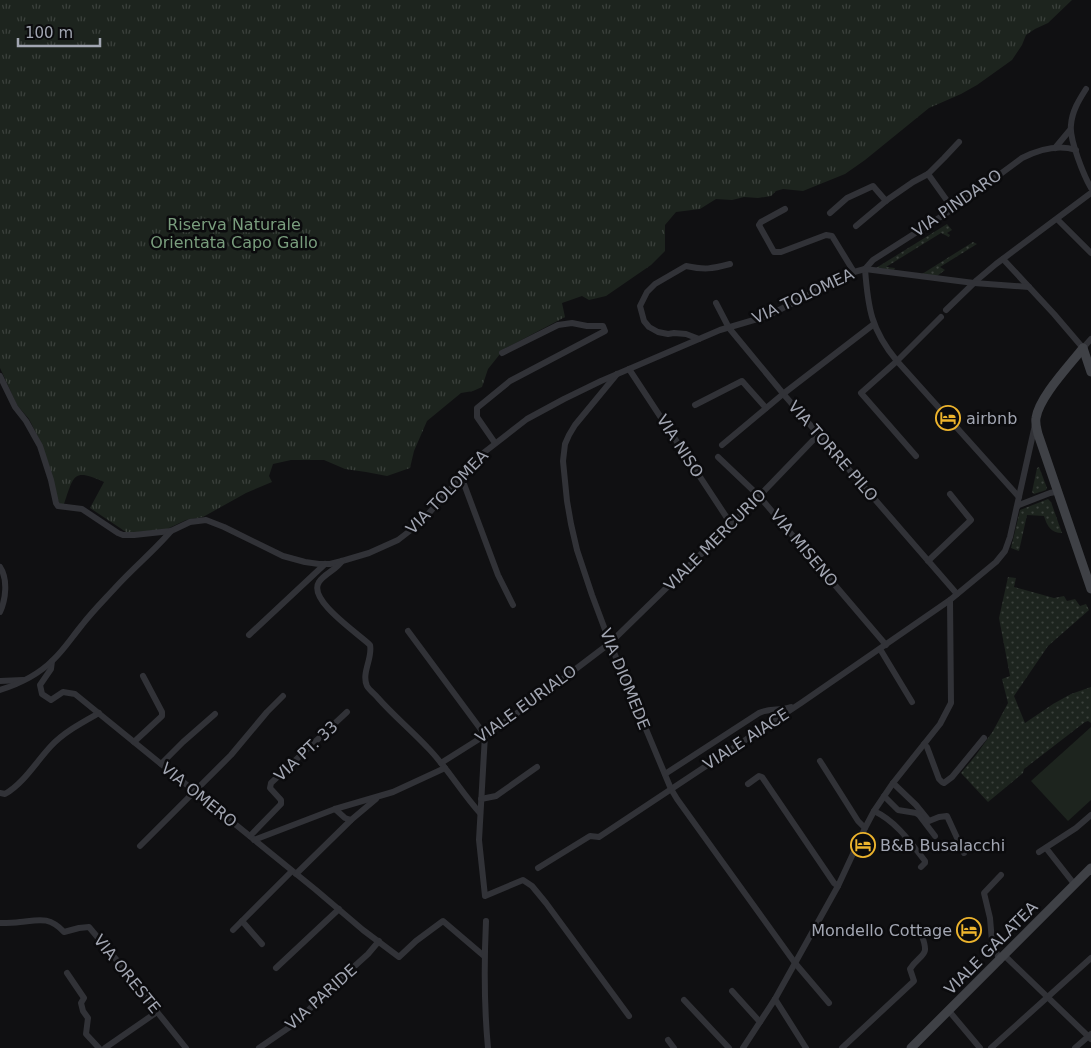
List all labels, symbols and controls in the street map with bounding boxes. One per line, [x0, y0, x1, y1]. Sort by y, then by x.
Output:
scale bar [18, 15, 100, 47]
text: 100 m [25, 24, 73, 42]
street label: VIA PINDARO [909, 165, 1005, 241]
park label: Riserva Naturale Orientata Capo Gallo [150, 215, 318, 252]
street label: VIA TOLOMEA [749, 264, 857, 328]
street label: VIA TORRE PILO [784, 397, 882, 505]
hotel icon: airbnb [935, 405, 961, 431]
place label: airbnb [966, 409, 1017, 428]
street label: VIA NISO [653, 411, 707, 481]
street label: VIA TOLOMEA [402, 446, 492, 538]
street label: VIALE MERCURIO [660, 485, 770, 595]
street label: VIA MISENO [766, 505, 842, 591]
street label: VIA DIOMEDE [596, 626, 654, 732]
street label: VIALE EURIALO [472, 661, 580, 747]
street label: VIALE AIACE [700, 704, 792, 774]
street label: VIA PT. 33 [270, 717, 342, 785]
street label: VIA OMERO [157, 759, 241, 831]
hotel icon: B&B Busalacchi [850, 832, 876, 858]
place label: B&B Busalacchi [880, 836, 1005, 855]
street label: VIALE GALATEA [940, 897, 1042, 999]
hotel icon: Mondello Cottage [956, 917, 982, 943]
place label: Mondello Cottage [811, 921, 952, 940]
street label: VIA ORESTE [90, 931, 164, 1017]
street label: VIA PARIDE [281, 960, 361, 1034]

